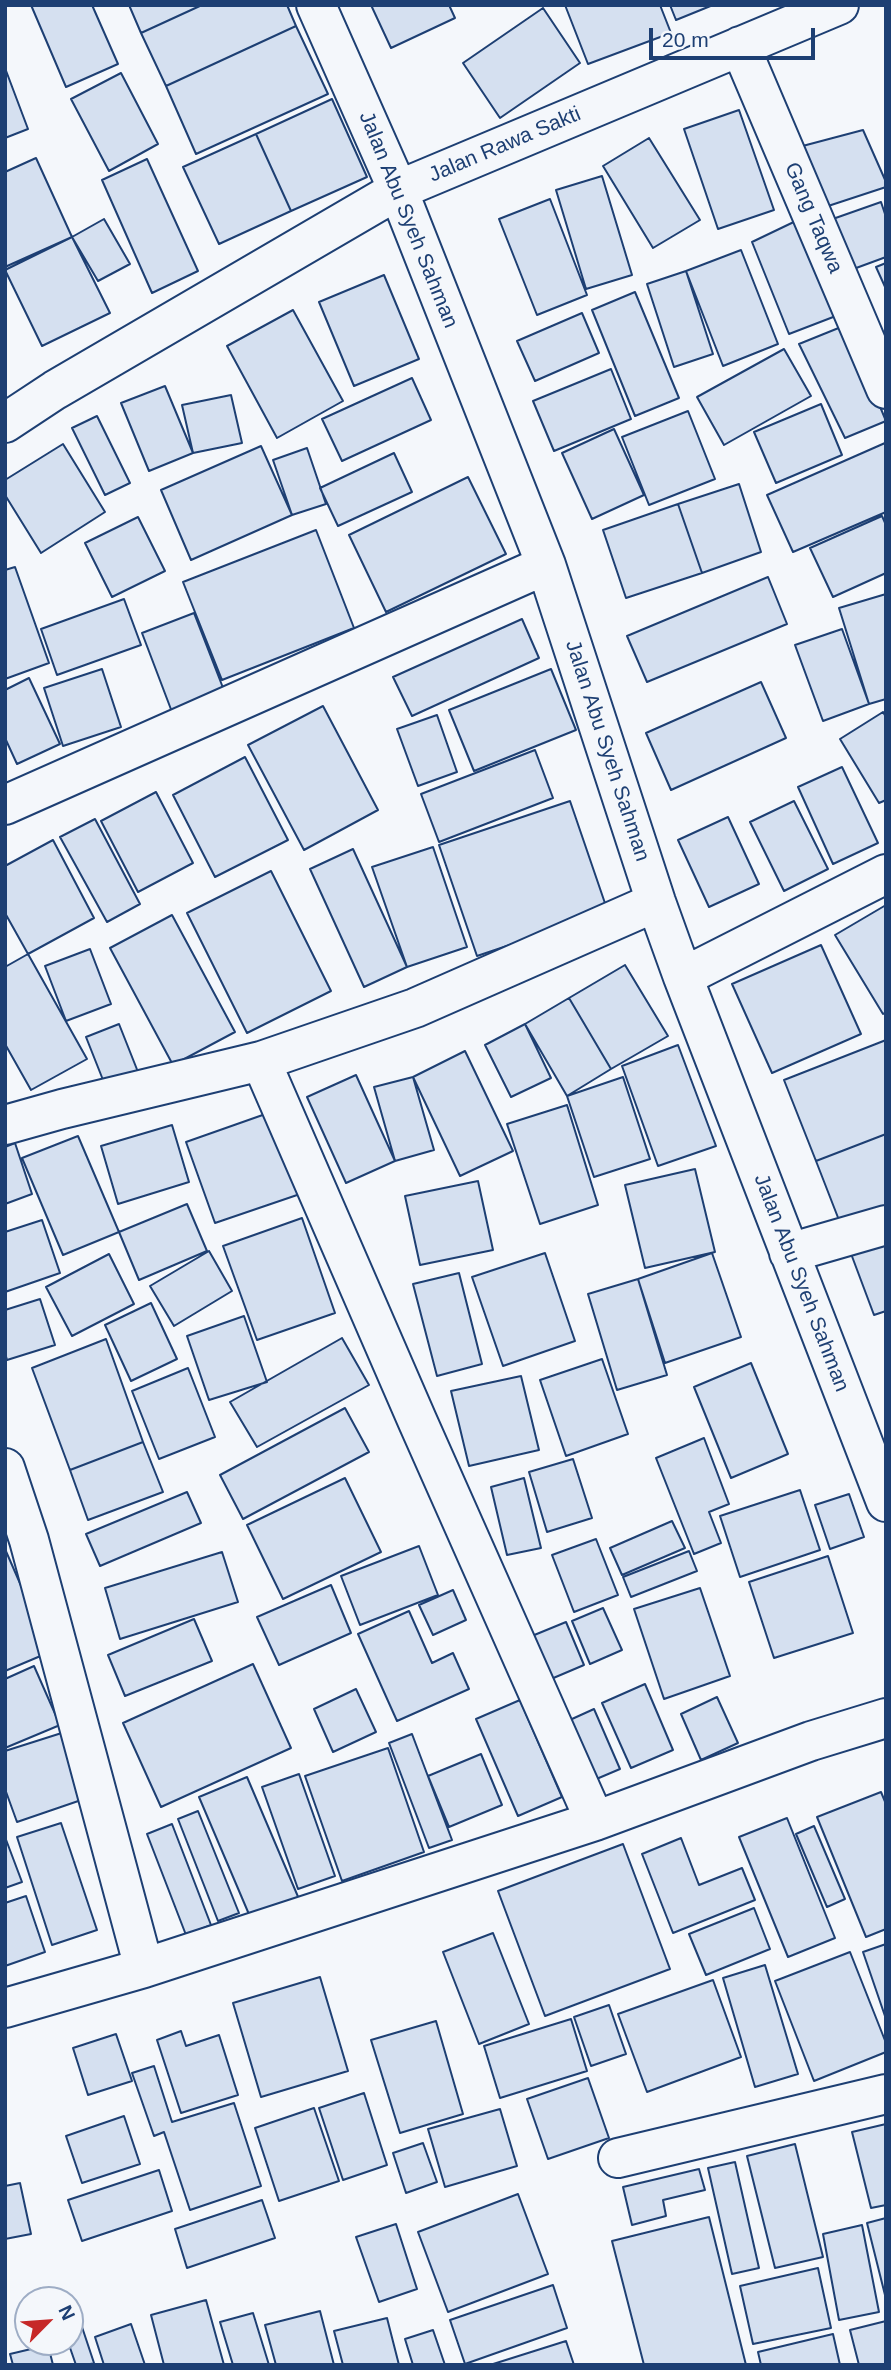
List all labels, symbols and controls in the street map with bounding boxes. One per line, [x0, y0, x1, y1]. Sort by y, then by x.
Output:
scale bar [653, 14, 819, 58]
text: 20 m [662, 28, 709, 51]
street label: Jalan Rawa Sakti [425, 102, 585, 188]
street label: Jalan Abu Syeh Sahman [353, 108, 463, 332]
street label: Gang Taqwa [778, 159, 848, 277]
street label: Jalan Abu Syeh Sahman [559, 637, 655, 865]
street label: Jalan Abu Syeh Sahman [748, 1171, 854, 1395]
north arrow [14, 2286, 84, 2356]
text: N [54, 2302, 79, 2323]

